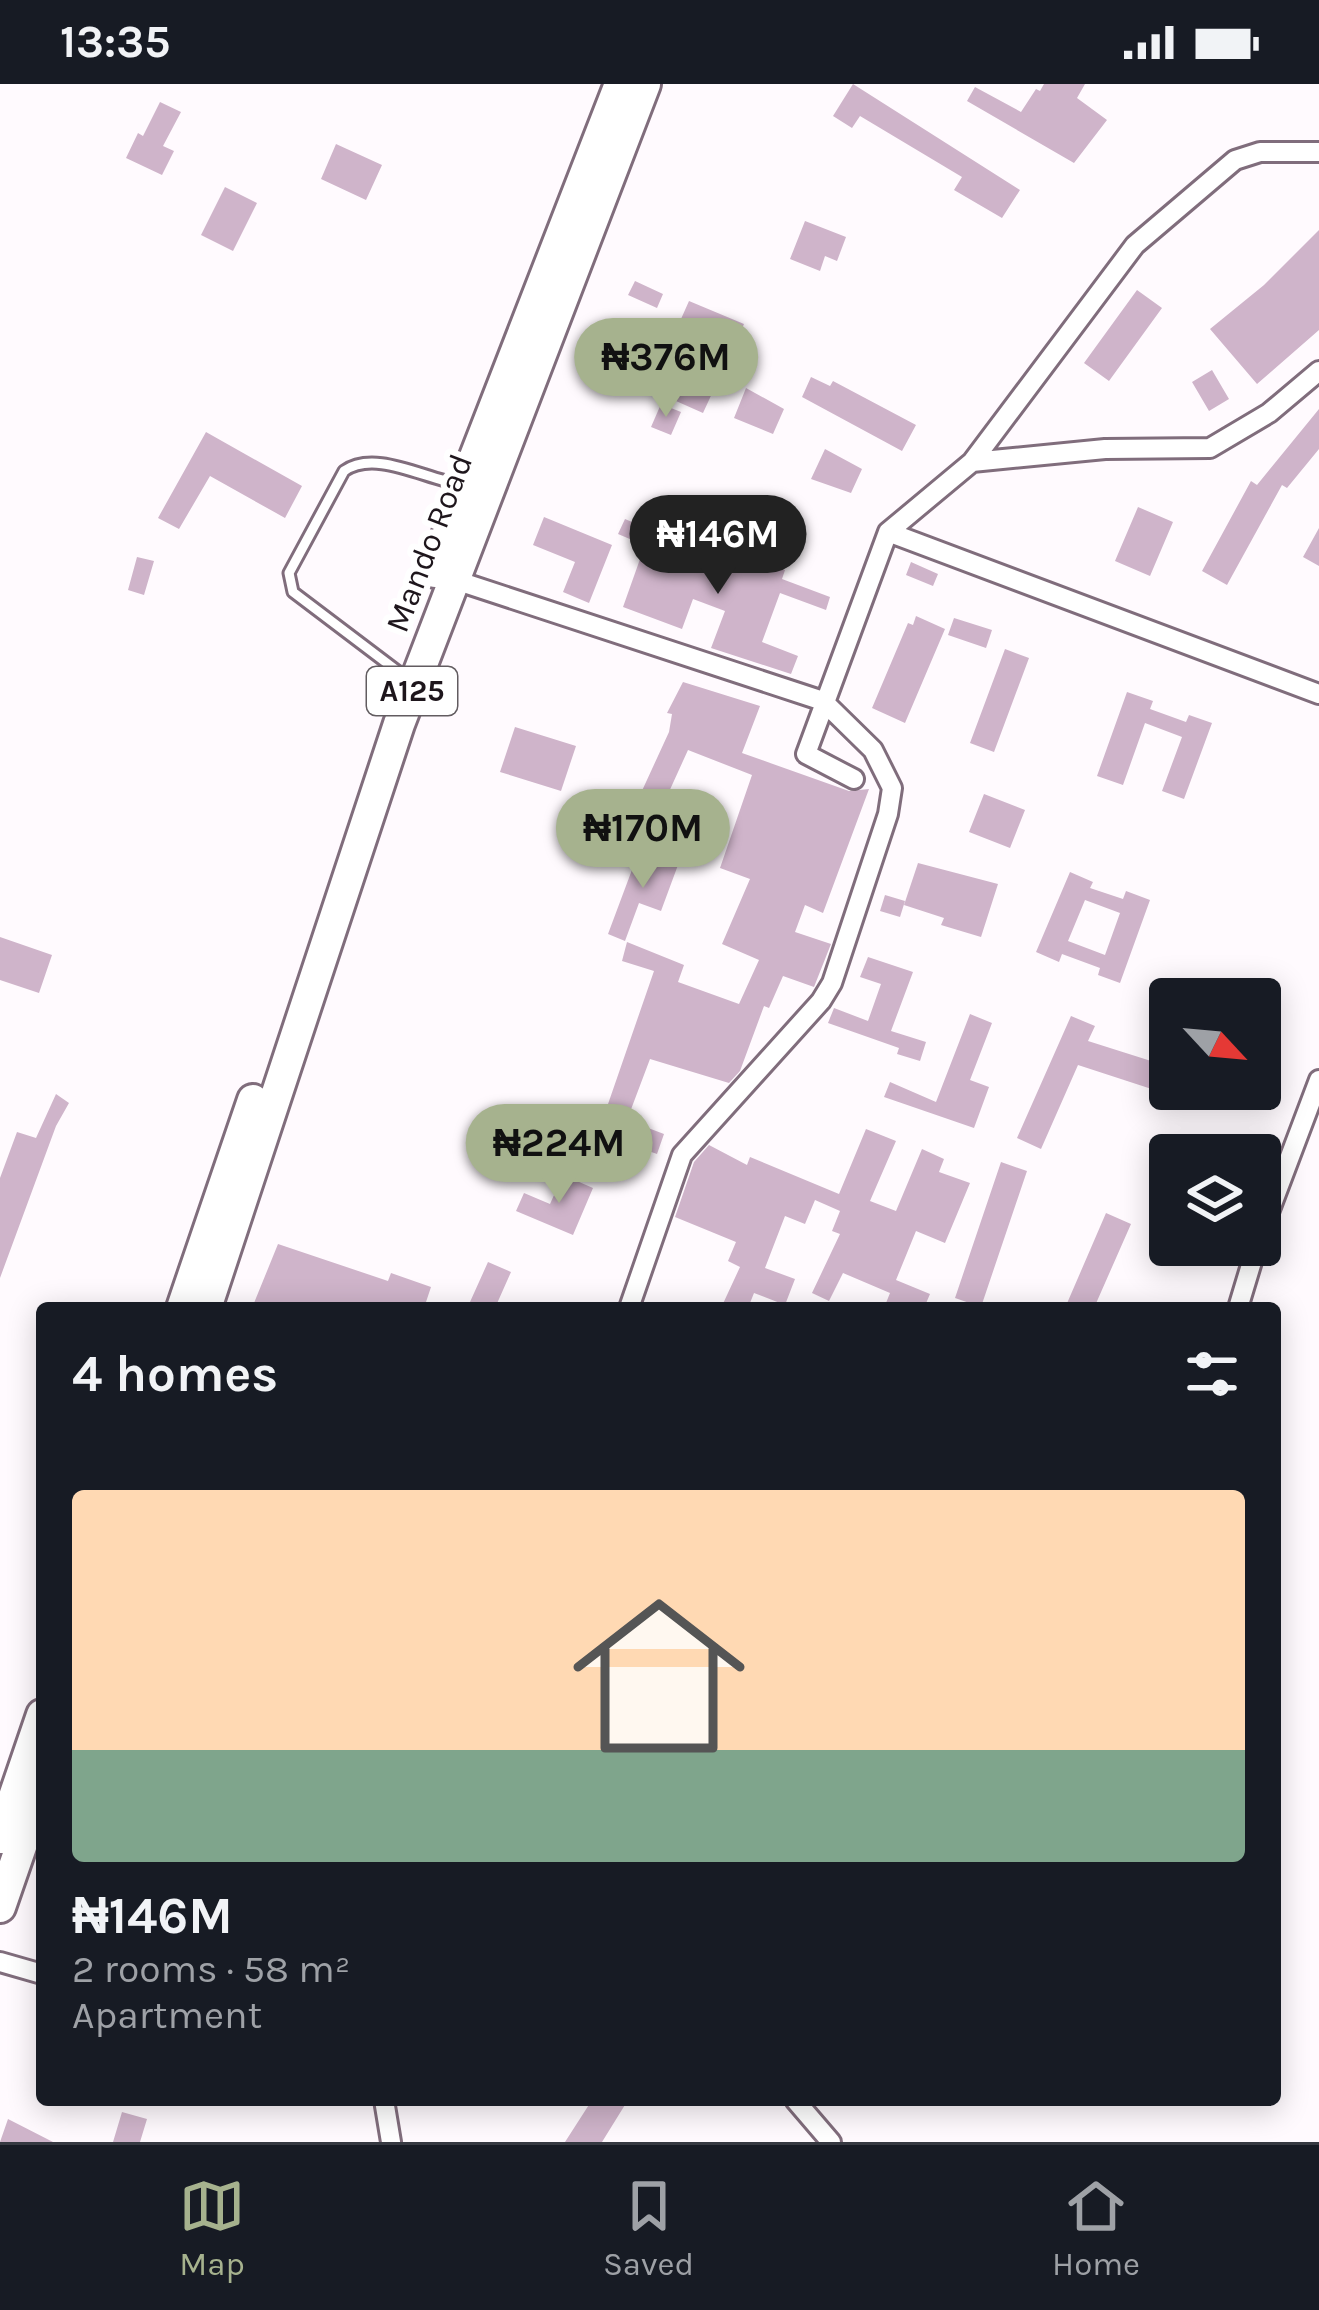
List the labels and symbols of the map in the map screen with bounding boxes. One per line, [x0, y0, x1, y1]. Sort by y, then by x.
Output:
pin: ₦376M [582, 318, 750, 420]
street label: Mando Road [378, 449, 480, 637]
pin: ₦146M [634, 495, 802, 597]
road number: A125 [367, 667, 457, 715]
pin: ₦170M [559, 789, 727, 891]
north arrow [1149, 978, 1281, 1110]
pin: ₦224M [475, 1104, 643, 1206]

